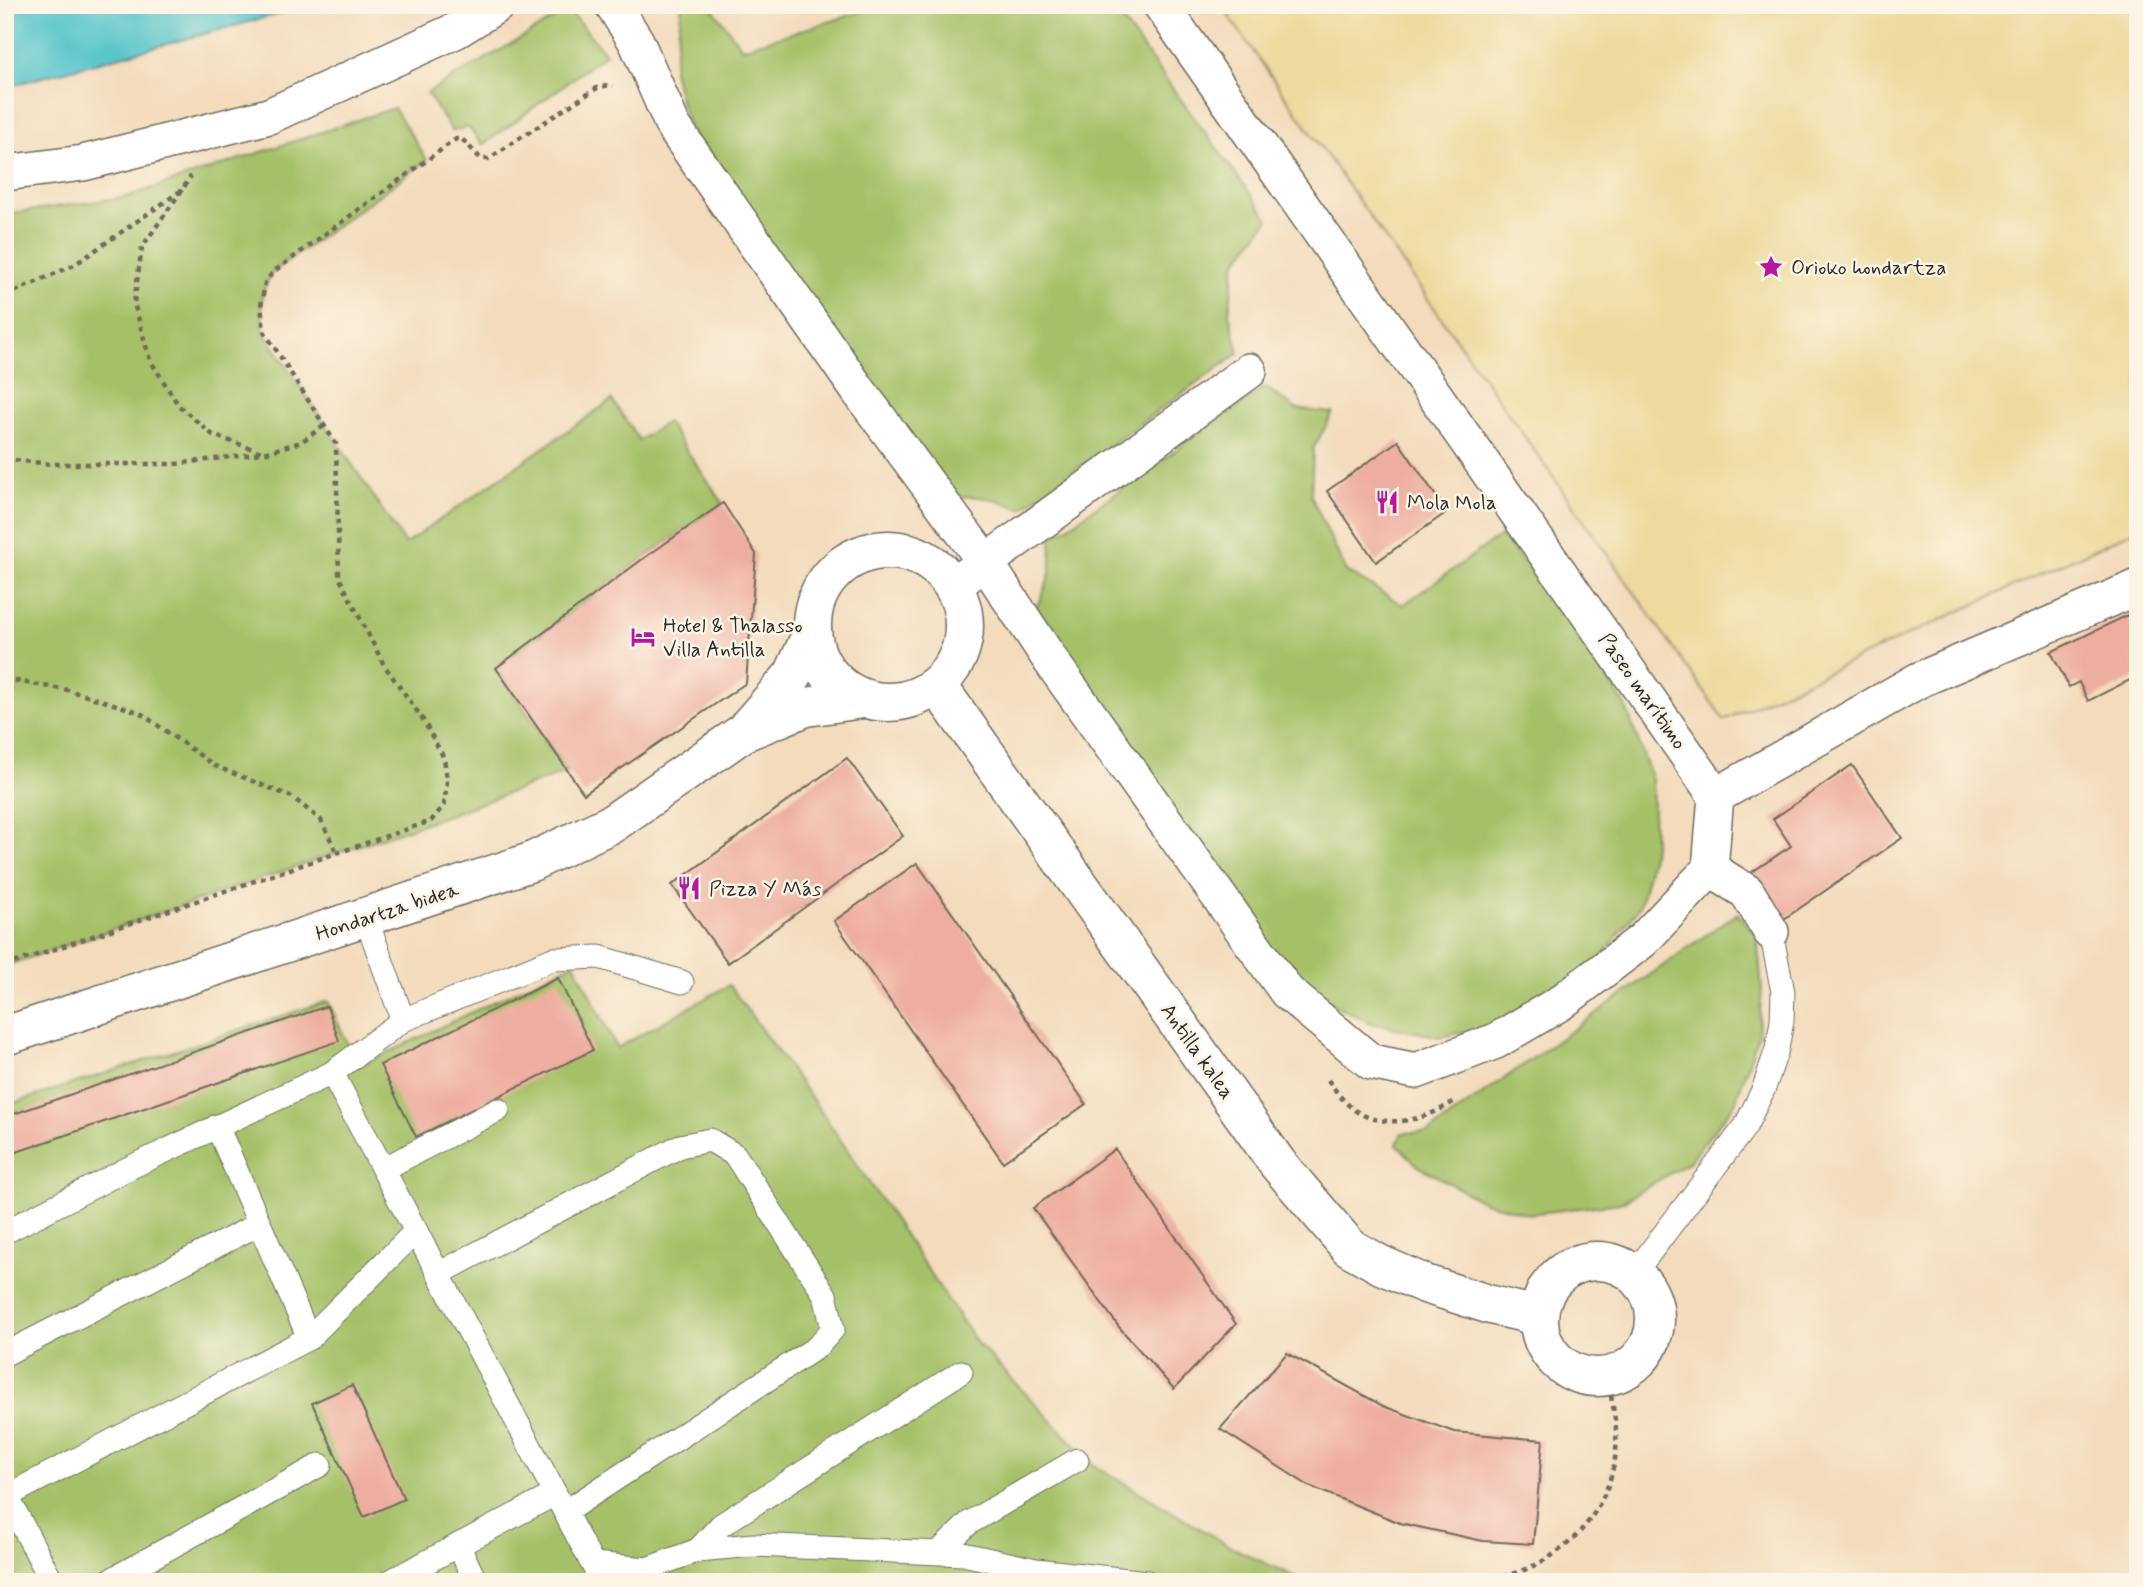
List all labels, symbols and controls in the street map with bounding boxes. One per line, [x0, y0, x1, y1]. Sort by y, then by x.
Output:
place icon: Orioko hondartza [1757, 253, 1785, 281]
place label: Orioko hondartza [1791, 254, 1946, 282]
restaurant icon: Mola Mola [1373, 488, 1401, 516]
place label: Mola Mola [1407, 489, 1497, 517]
place label: Hotel & Thalasso Villa Antilla [663, 612, 803, 664]
hotel icon: Hotel & Thalasso Villa Antilla [629, 623, 657, 651]
street label: Paseo marítimo [1592, 628, 1693, 756]
restaurant icon: Pizza Y Más [675, 874, 703, 902]
street label: Hondartza bidea [312, 875, 463, 948]
place label: Pizza Y Más [709, 875, 821, 903]
street label: Antilla kalea [1154, 998, 1241, 1105]

